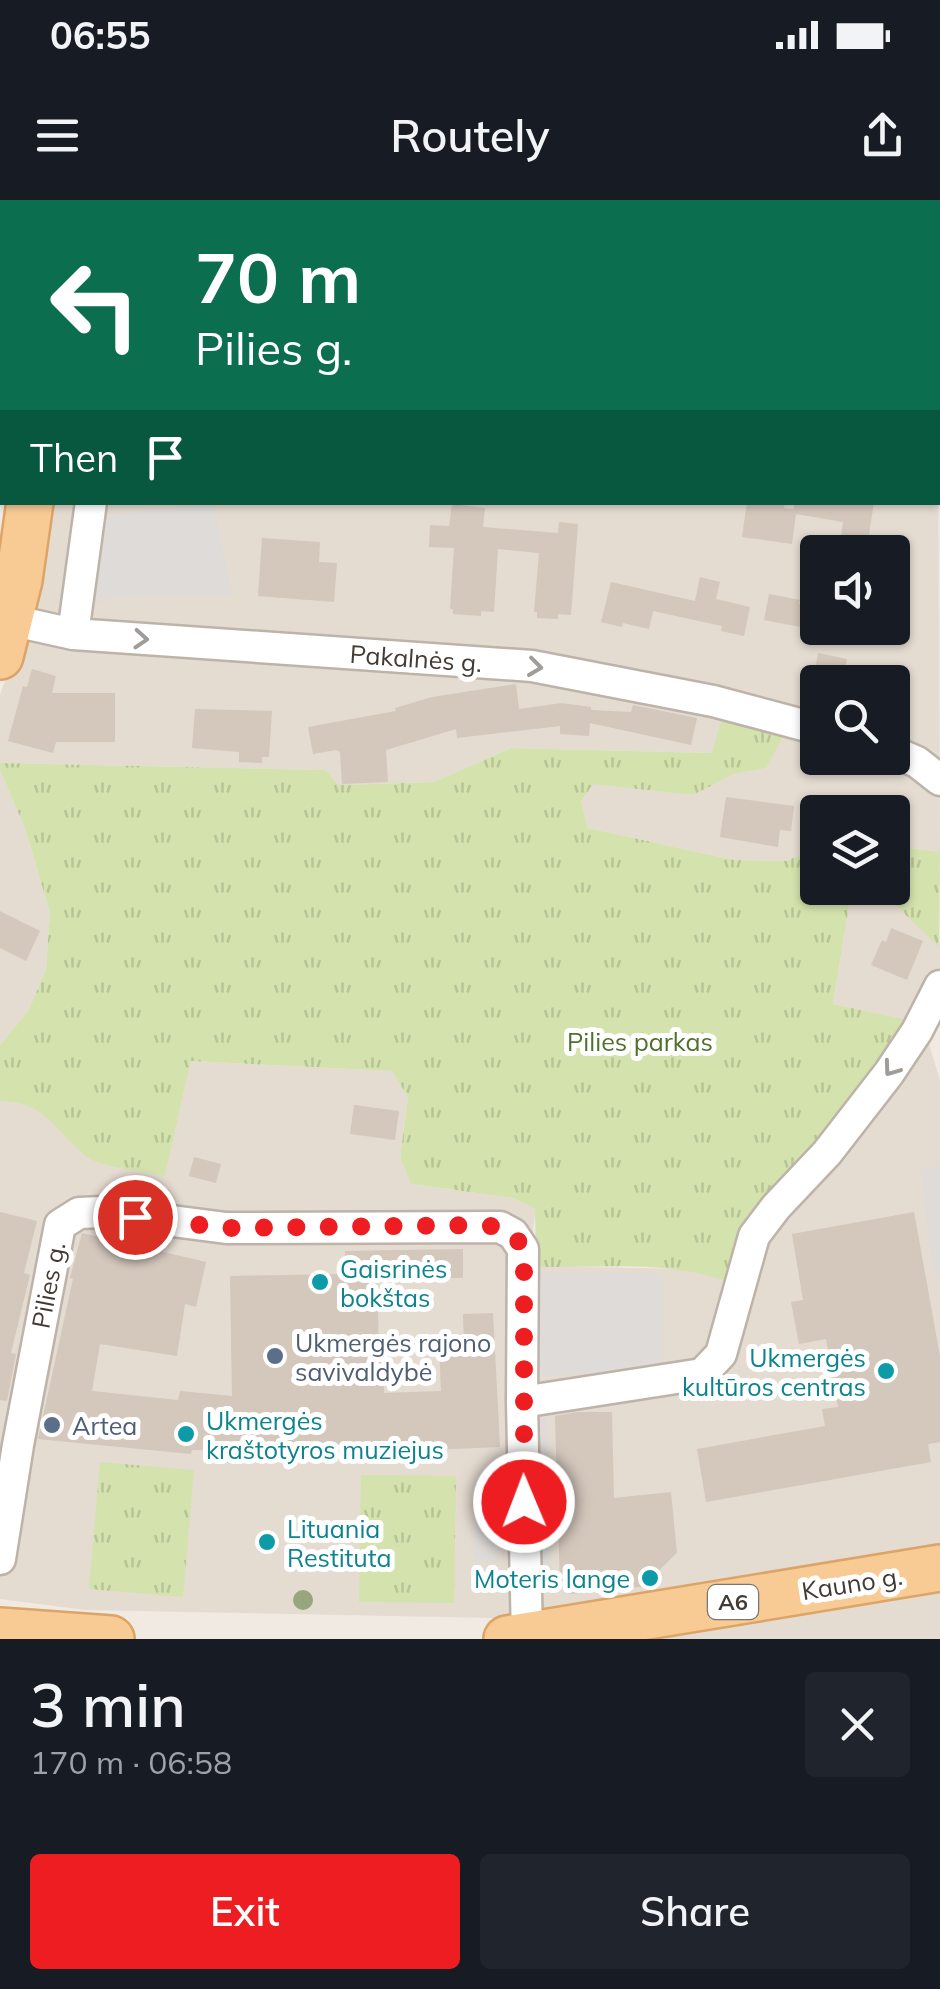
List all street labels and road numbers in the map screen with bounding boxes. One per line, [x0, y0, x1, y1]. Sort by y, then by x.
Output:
street label: Pakalnės g. [349, 638, 483, 678]
street label: Pilies g. [24, 1239, 72, 1331]
street label: Kauno g. [799, 1560, 905, 1606]
road number: A6 [708, 1585, 758, 1619]

